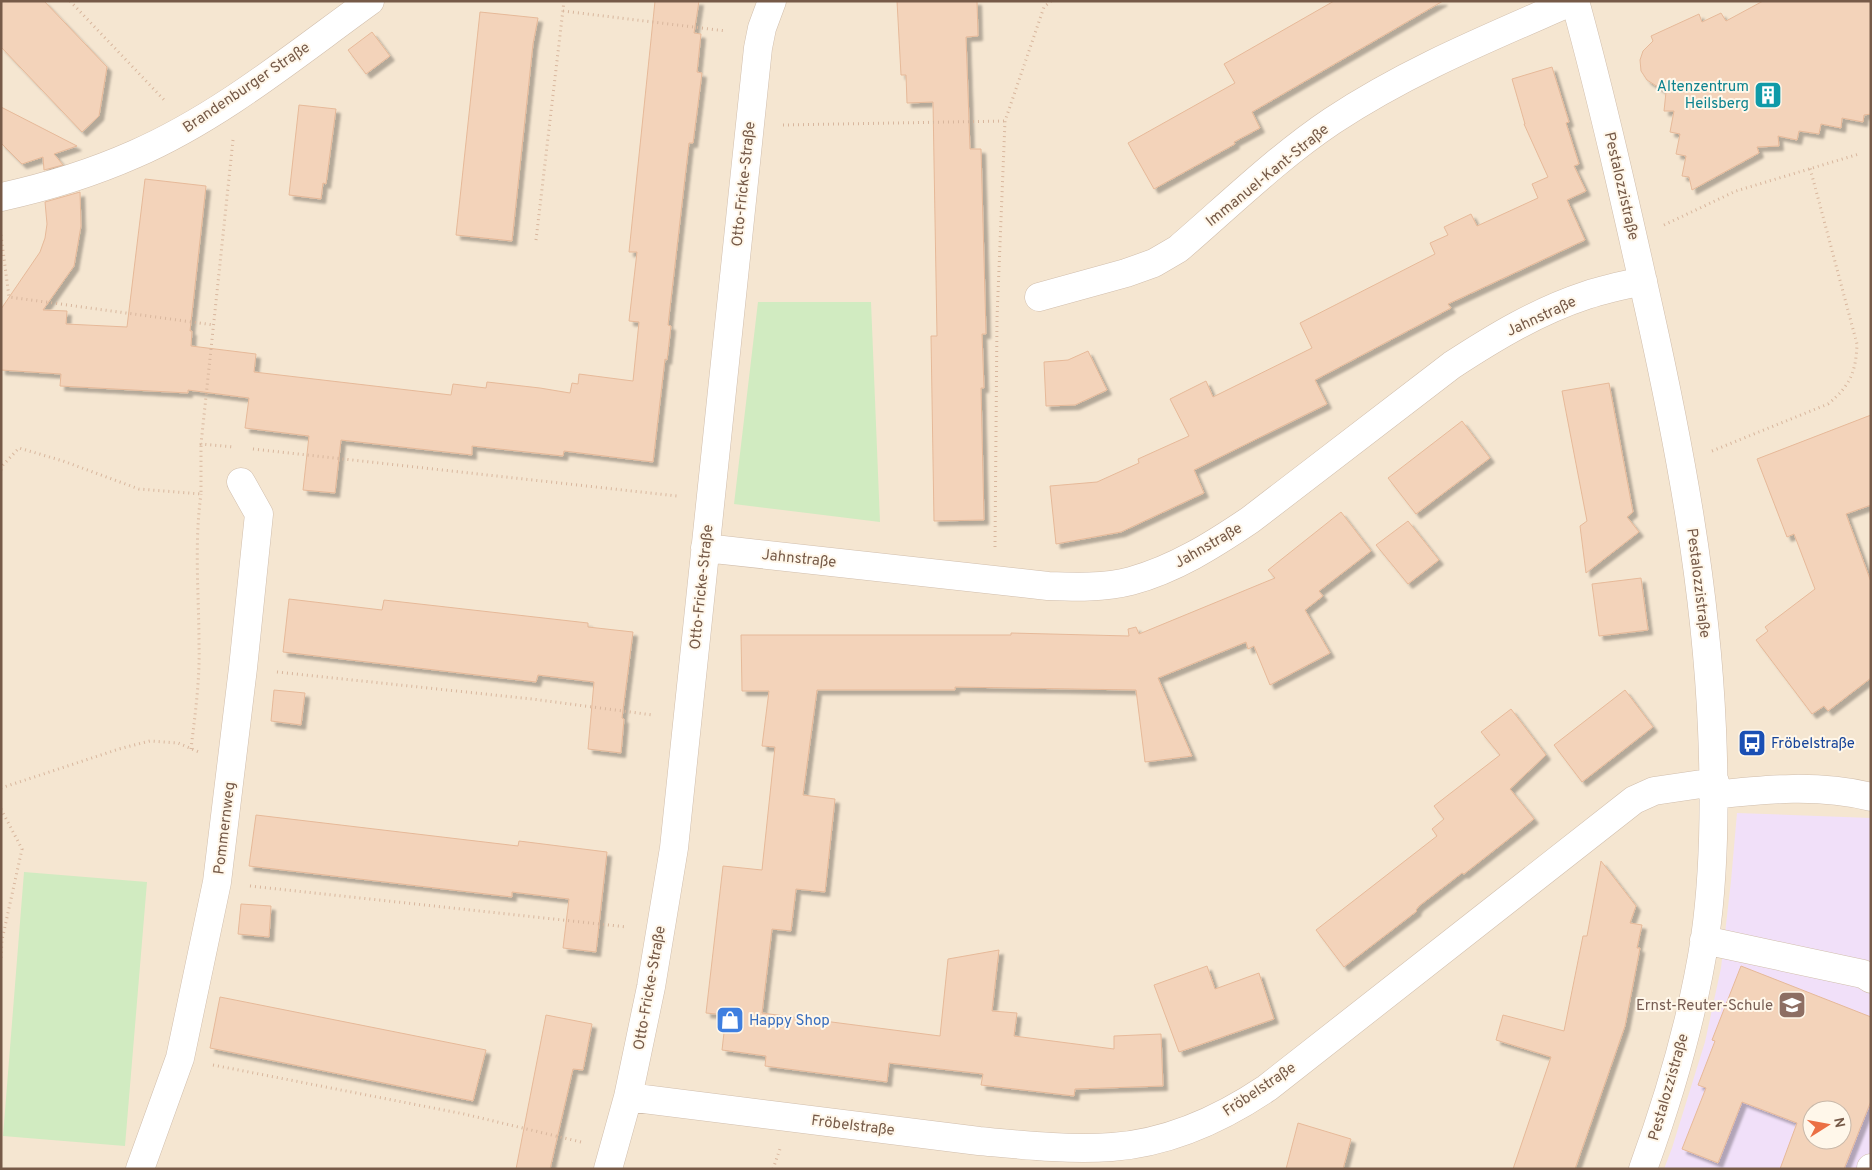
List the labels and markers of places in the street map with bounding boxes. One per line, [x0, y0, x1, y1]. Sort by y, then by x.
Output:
place label: Altenzentrum Heilsberg [1657, 78, 1749, 114]
building icon: Altenzentrum Heilsberg [1753, 80, 1783, 110]
bus stop icon: Fröbelstraße [1737, 728, 1767, 758]
place label: Fröbelstraße [1771, 735, 1855, 754]
school or university icon: Ernst-Reuter-Schule [1777, 990, 1807, 1020]
place label: Ernst-Reuter-Schule [1636, 997, 1773, 1016]
shop icon: Happy Shop [715, 1005, 745, 1035]
place label: Happy Shop [749, 1012, 830, 1031]

